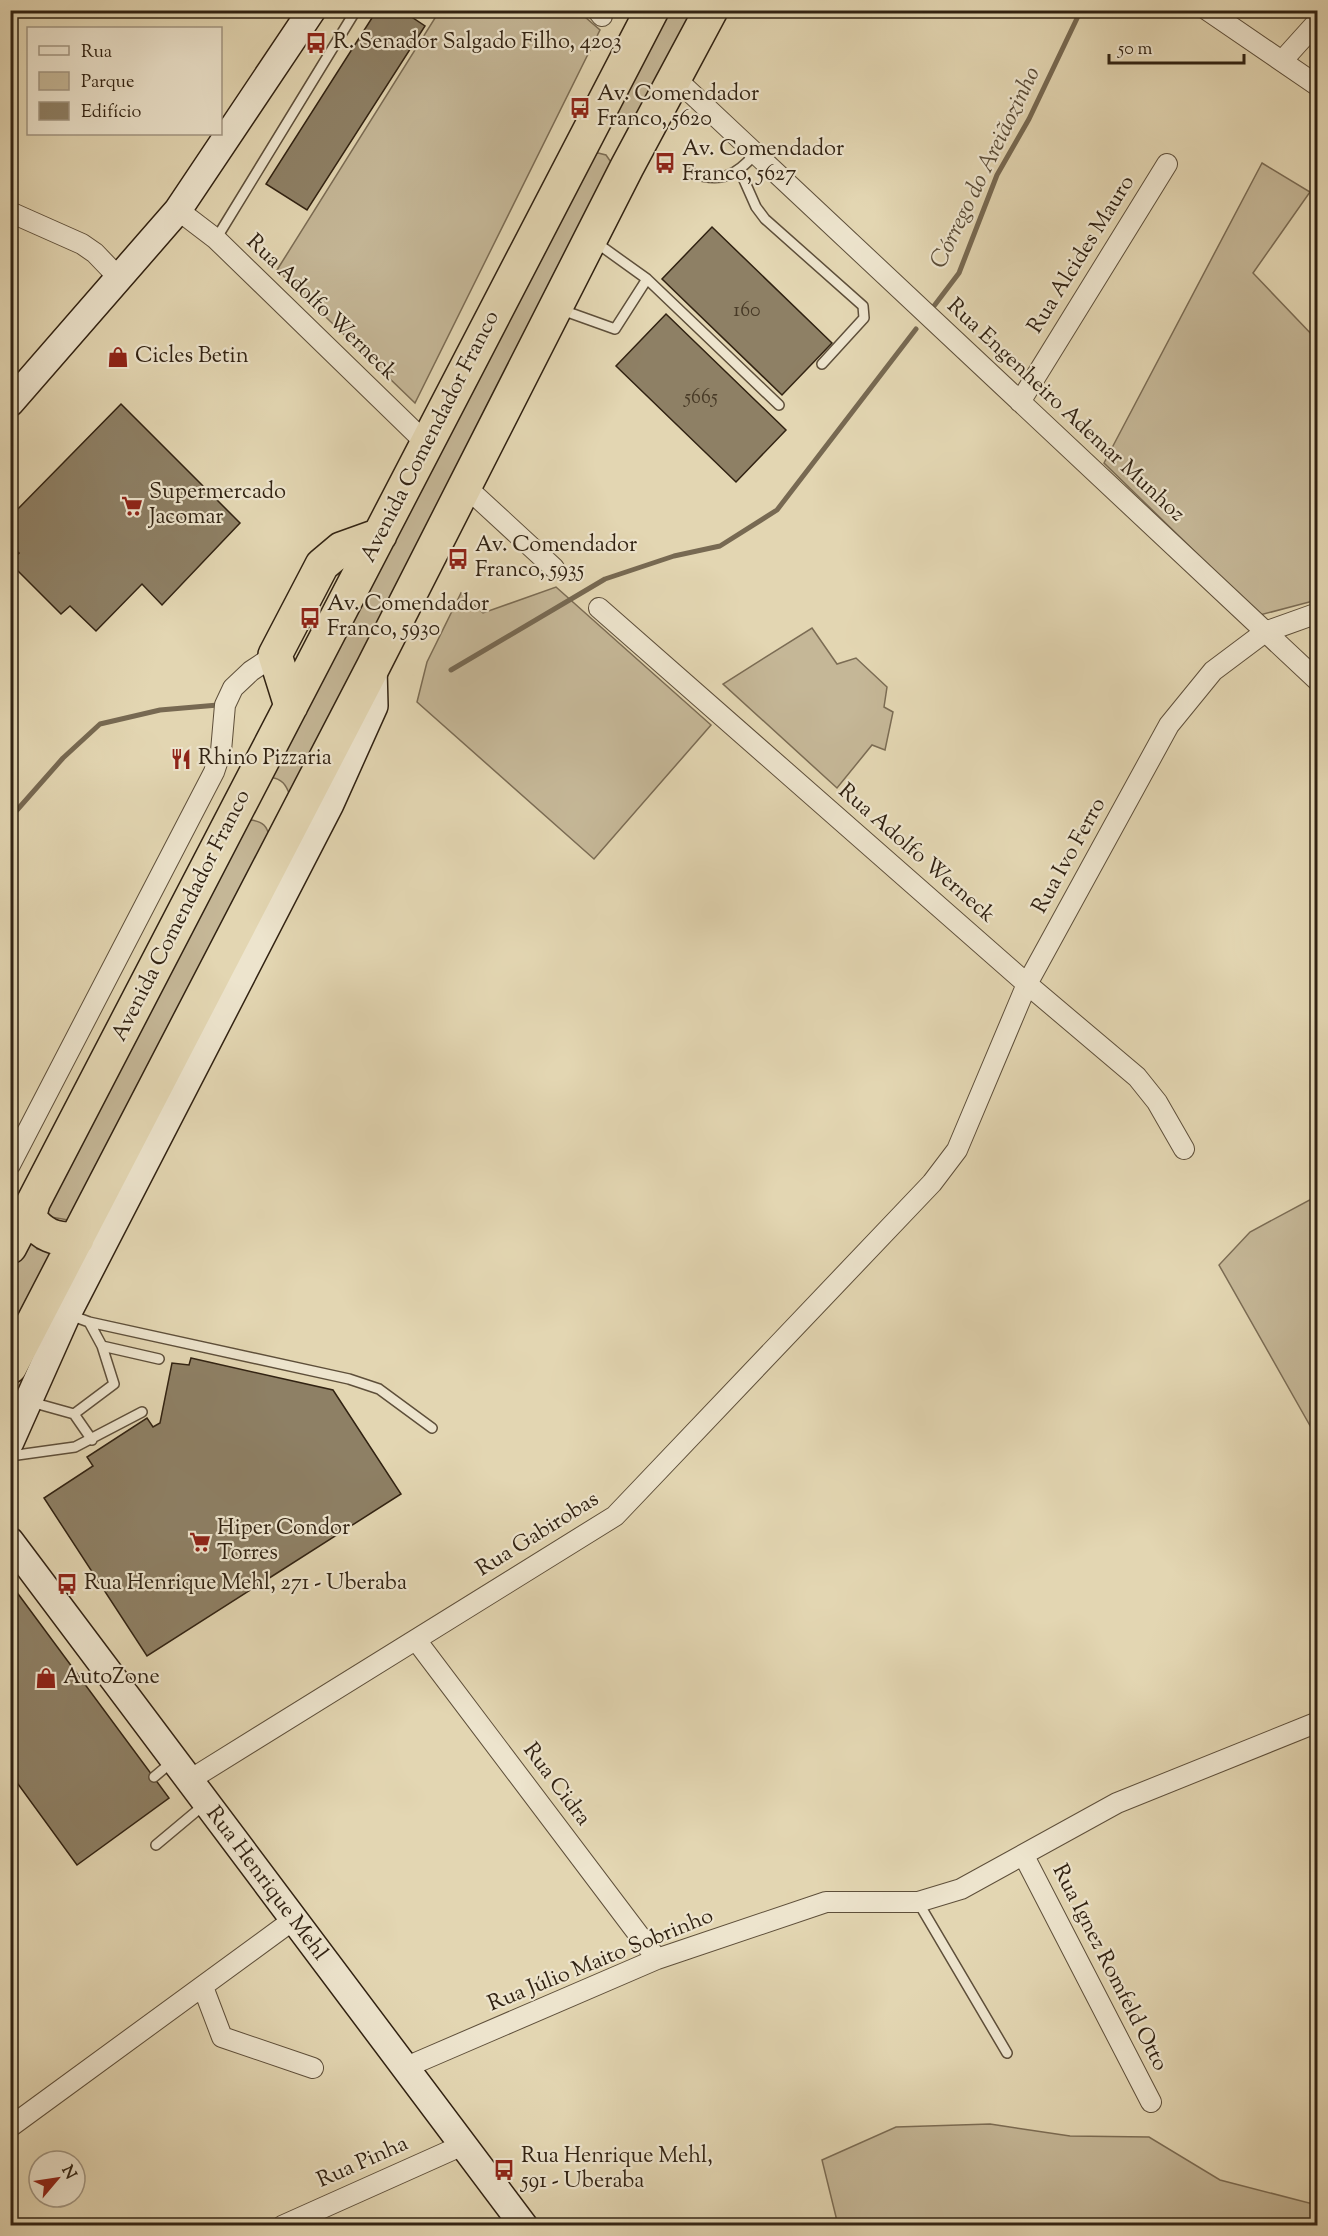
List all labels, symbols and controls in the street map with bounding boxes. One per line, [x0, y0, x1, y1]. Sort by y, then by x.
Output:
legend [27, 27, 222, 135]
place label: R. Senador Salgado Filho, 4203 [333, 27, 622, 59]
scale bar [1109, 27, 1244, 65]
bus stop icon: R. Senador Salgado Filho, 4203 [304, 31, 328, 55]
text: 50 m [1117, 37, 1153, 63]
text: Rua [81, 40, 112, 66]
water label: Córrego do Areiãozinho [922, 61, 1050, 275]
text: Parque [81, 70, 134, 96]
place label: Av. Comendador Franco, 5620 [597, 79, 759, 136]
bus stop icon: Av. Comendador Franco, 5620 [568, 96, 592, 120]
text: Edifício [81, 100, 142, 126]
place label: Av. Comendador Franco, 5627 [682, 134, 844, 191]
bus stop icon: Av. Comendador Franco, 5627 [653, 151, 677, 175]
street label: Rua Alcides Mauro [1020, 170, 1144, 340]
street label: Rua Adolfo Werneck [238, 227, 404, 389]
street label: Rua Engenheiro Ademar Munhoz [939, 292, 1191, 530]
house number: 160 [733, 297, 761, 326]
street label: Avenida Comendador Franco [353, 306, 509, 568]
place label: Cicles Betin [135, 341, 249, 373]
shop icon: Cicles Betin [106, 345, 130, 369]
house number: 5665 [683, 384, 718, 413]
place label: Supermercado Jacomar [148, 477, 286, 534]
supermarket icon: Supermercado Jacomar [120, 494, 144, 518]
place label: Av. Comendador Franco, 5935 [475, 530, 637, 587]
bus stop icon: Av. Comendador Franco, 5935 [446, 547, 470, 571]
place label: Av. Comendador Franco, 5930 [327, 589, 489, 646]
bus stop icon: Av. Comendador Franco, 5930 [298, 606, 322, 630]
place label: Rhino Pizzaria [198, 743, 332, 775]
restaurant icon: Rhino Pizzaria [169, 747, 193, 771]
street label: Rua Adolfo Werneck [830, 777, 1002, 931]
street label: Avenida Comendador Franco [104, 785, 260, 1047]
street label: Rua Ivo Ferro [1025, 792, 1115, 920]
street label: Rua Gabirobas [470, 1484, 606, 1586]
place label: Hiper Condor Torres [217, 1513, 350, 1570]
supermarket icon: Hiper Condor Torres [188, 1530, 212, 1554]
place label: Rua Henrique Mehl, 271 - Uberaba [84, 1568, 407, 1600]
bus stop icon: Rua Henrique Mehl, 271 - Uberaba [55, 1572, 79, 1596]
place label: AutoZone [63, 1662, 160, 1694]
shop icon: AutoZone [34, 1666, 58, 1690]
street label: Rua Cidra [514, 1737, 598, 1833]
street label: Rua Henrique Mehl [197, 1800, 335, 1968]
street label: Rua Ignez Romfeld Otto [1043, 1859, 1175, 2077]
street label: Rua Júlio Maito Sobrinho [483, 1901, 719, 2021]
street label: Rua Pinha [312, 2129, 414, 2197]
place label: Rua Henrique Mehl, 591 - Uberaba [519, 2141, 713, 2198]
north arrow [27, 2149, 87, 2209]
bus stop icon: Rua Henrique Mehl, 591 - Uberaba [492, 2158, 516, 2182]
text: N [55, 2162, 81, 2184]

